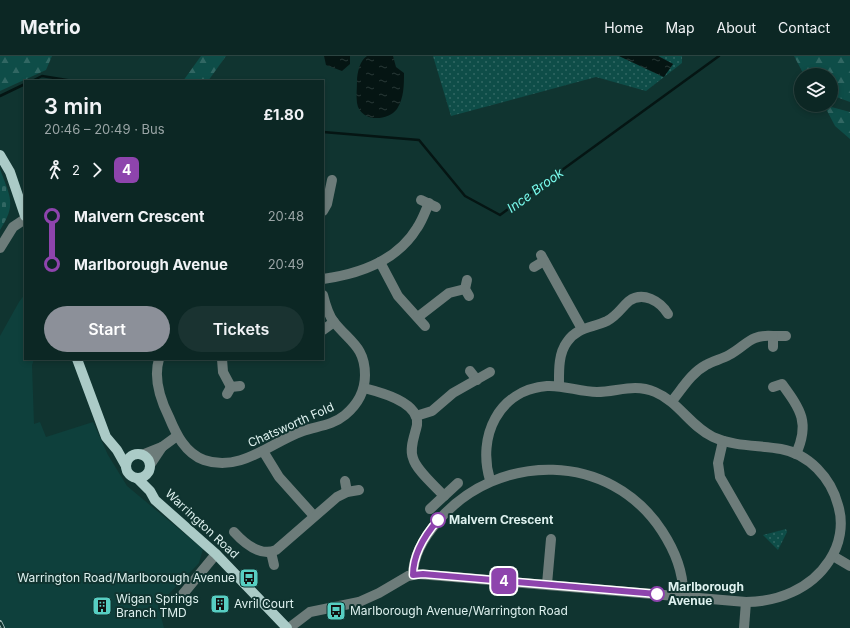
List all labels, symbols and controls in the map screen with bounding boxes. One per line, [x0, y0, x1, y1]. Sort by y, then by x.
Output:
text: Metrio [20, 16, 81, 39]
text: Home [604, 19, 643, 36]
text: Map [665, 19, 695, 36]
text: About [717, 19, 756, 36]
text: Contact [778, 19, 830, 36]
map controls [794, 68, 838, 112]
button: layers [794, 68, 838, 112]
text: 3 min [44, 93, 103, 119]
text: £1.80 [263, 105, 304, 124]
text: 20:46 – 20:49 · Bus [44, 121, 165, 137]
icon: walk [44, 159, 66, 181]
icon: forward [86, 159, 108, 181]
text: 4 [122, 161, 131, 178]
text: 2 [72, 162, 80, 178]
water label: Ince Brook [504, 164, 567, 216]
text: Malvern Crescent [74, 207, 204, 226]
text: 20:48 [268, 208, 304, 224]
text: Marlborough Avenue [74, 255, 228, 274]
text: 20:49 [268, 256, 304, 272]
button: Start [44, 306, 170, 352]
button: Tickets [178, 306, 304, 352]
street label: Chatsworth Fold [245, 399, 336, 450]
street label: Warrington Road [162, 486, 242, 562]
marker: Malvern Crescent [430, 512, 446, 528]
place label: Malvern Crescent [449, 512, 554, 527]
bus stop icon: Warrington Road/Marlborough Avenue [238, 567, 260, 589]
line badge: 4 [491, 568, 517, 594]
place label: Warrington Road/Marlborough Avenue [17, 570, 235, 585]
text: 4 [499, 572, 509, 589]
place label: Marlborough Avenue [668, 579, 744, 608]
marker: Marlborough Avenue [649, 586, 665, 602]
place label: Wigan Springs Branch TMD [116, 591, 199, 620]
building icon: Avril Court [209, 593, 231, 615]
building icon: Wigan Springs Branch TMD [91, 595, 113, 617]
place label: Avril Court [234, 596, 294, 611]
bus stop icon: Marlborough Avenue/Warrington Road [325, 600, 347, 622]
place label: Marlborough Avenue/Warrington Road [350, 603, 568, 618]

